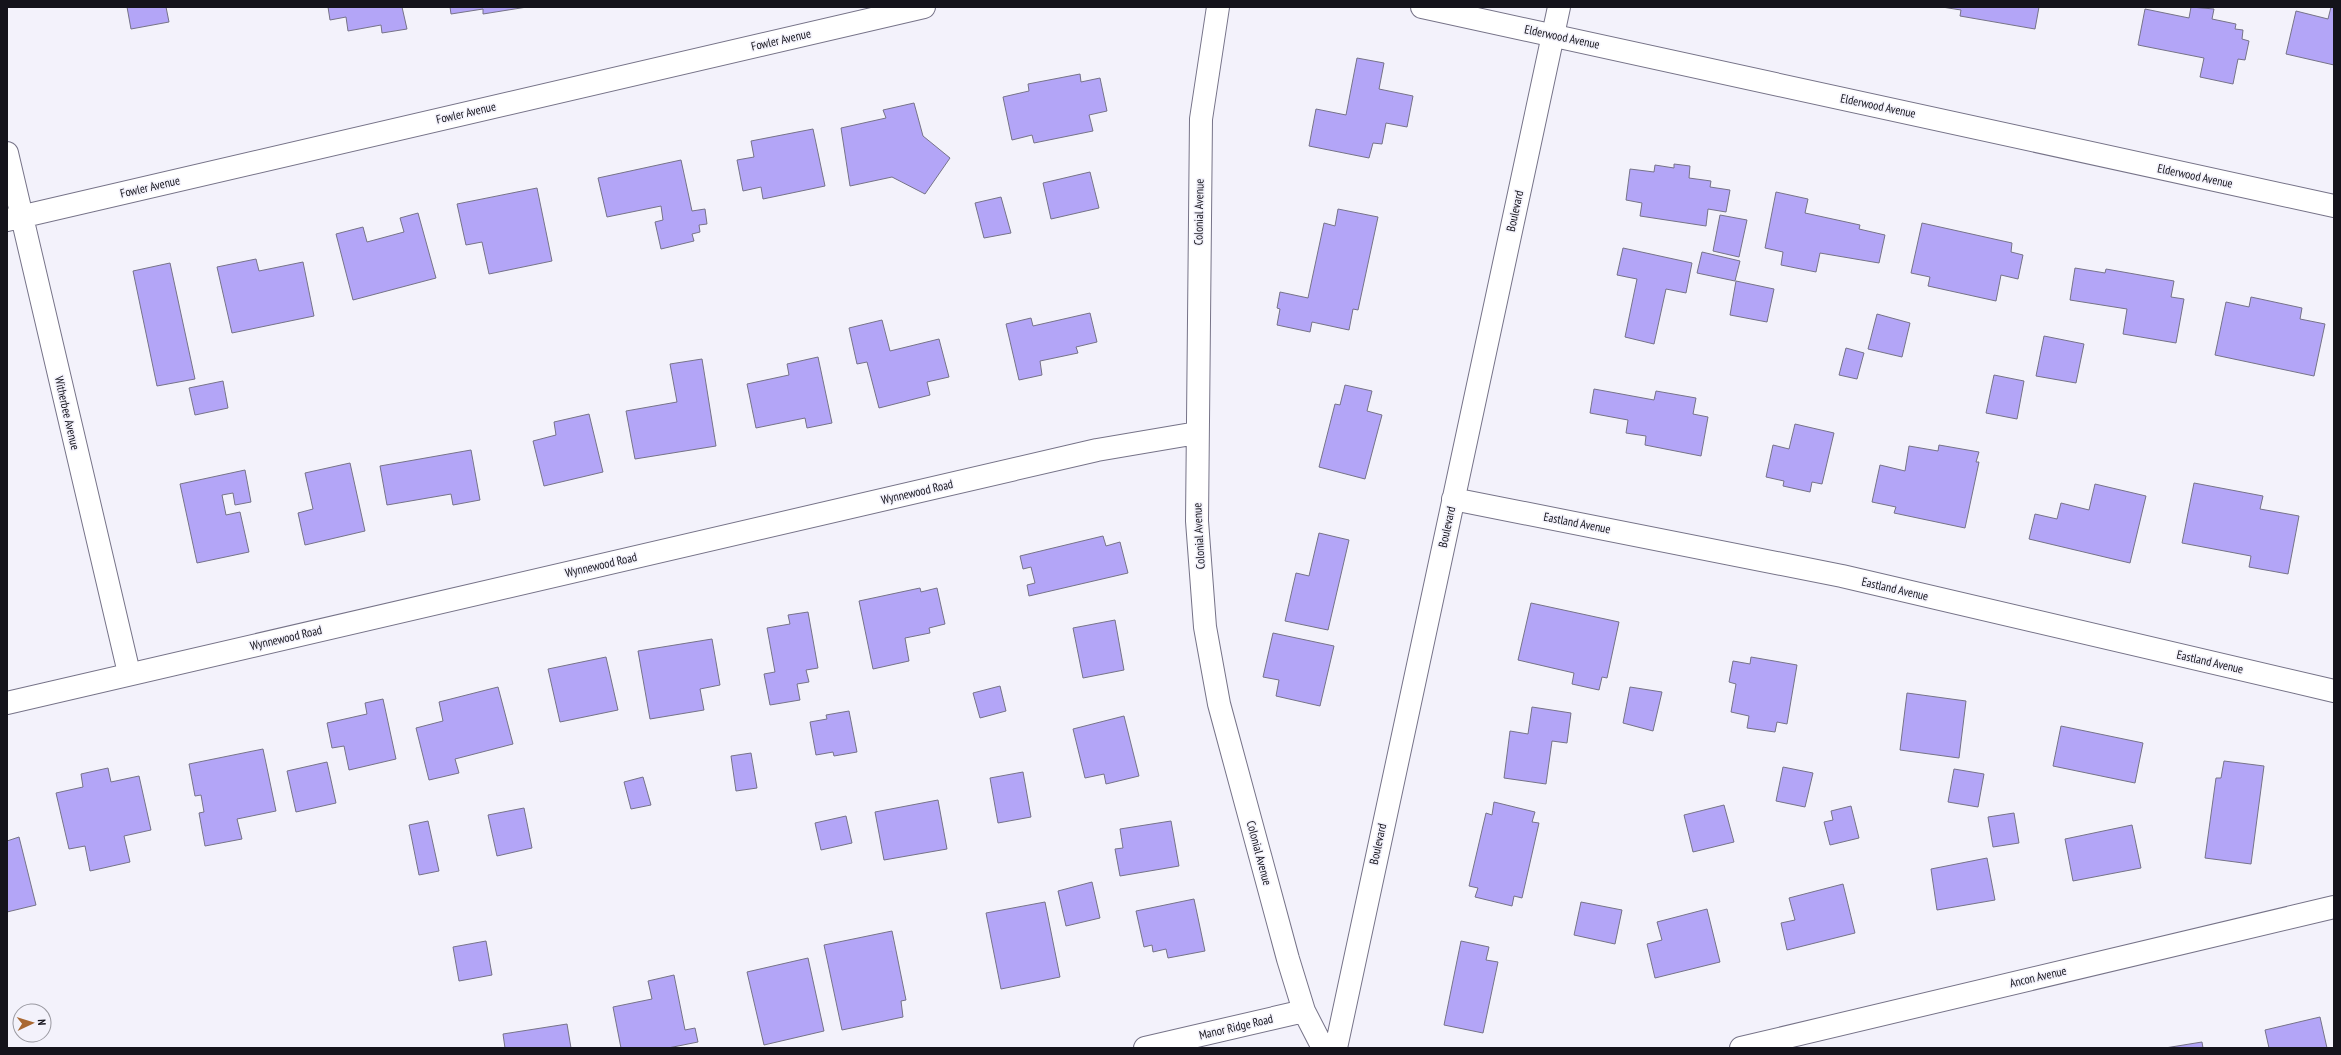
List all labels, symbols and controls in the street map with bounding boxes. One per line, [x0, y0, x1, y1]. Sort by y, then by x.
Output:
street label: Elderwood Avenue [1523, 21, 1601, 52]
street label: Fowler Avenue [750, 25, 812, 54]
street label: Elderwood Avenue [1839, 90, 1917, 121]
street label: Fowler Avenue [435, 98, 497, 127]
street label: Elderwood Avenue [2156, 160, 2234, 191]
street label: Fowler Avenue [119, 172, 181, 201]
street label: Colonial Avenue [1190, 179, 1207, 245]
street label: Boulevard [1503, 189, 1526, 233]
street label: Witherbee Avenue [52, 375, 83, 451]
street label: Wynnewood Road [879, 476, 954, 507]
street label: Colonial Avenue [1189, 502, 1208, 570]
street label: Boulevard [1435, 505, 1458, 549]
street label: Eastland Avenue [1542, 509, 1612, 536]
street label: Wynnewood Road [563, 549, 638, 580]
street label: Eastland Avenue [1860, 574, 1930, 603]
street label: Wynnewood Road [248, 622, 323, 653]
street label: Eastland Avenue [2175, 647, 2245, 676]
street label: Colonial Avenue [1244, 819, 1275, 887]
street label: Boulevard [1366, 822, 1389, 866]
street label: Ancon Avenue [2008, 963, 2068, 990]
north arrow [12, 1003, 52, 1043]
street label: Manor Ridge Road [1197, 1011, 1274, 1042]
text: N [35, 1019, 49, 1026]

